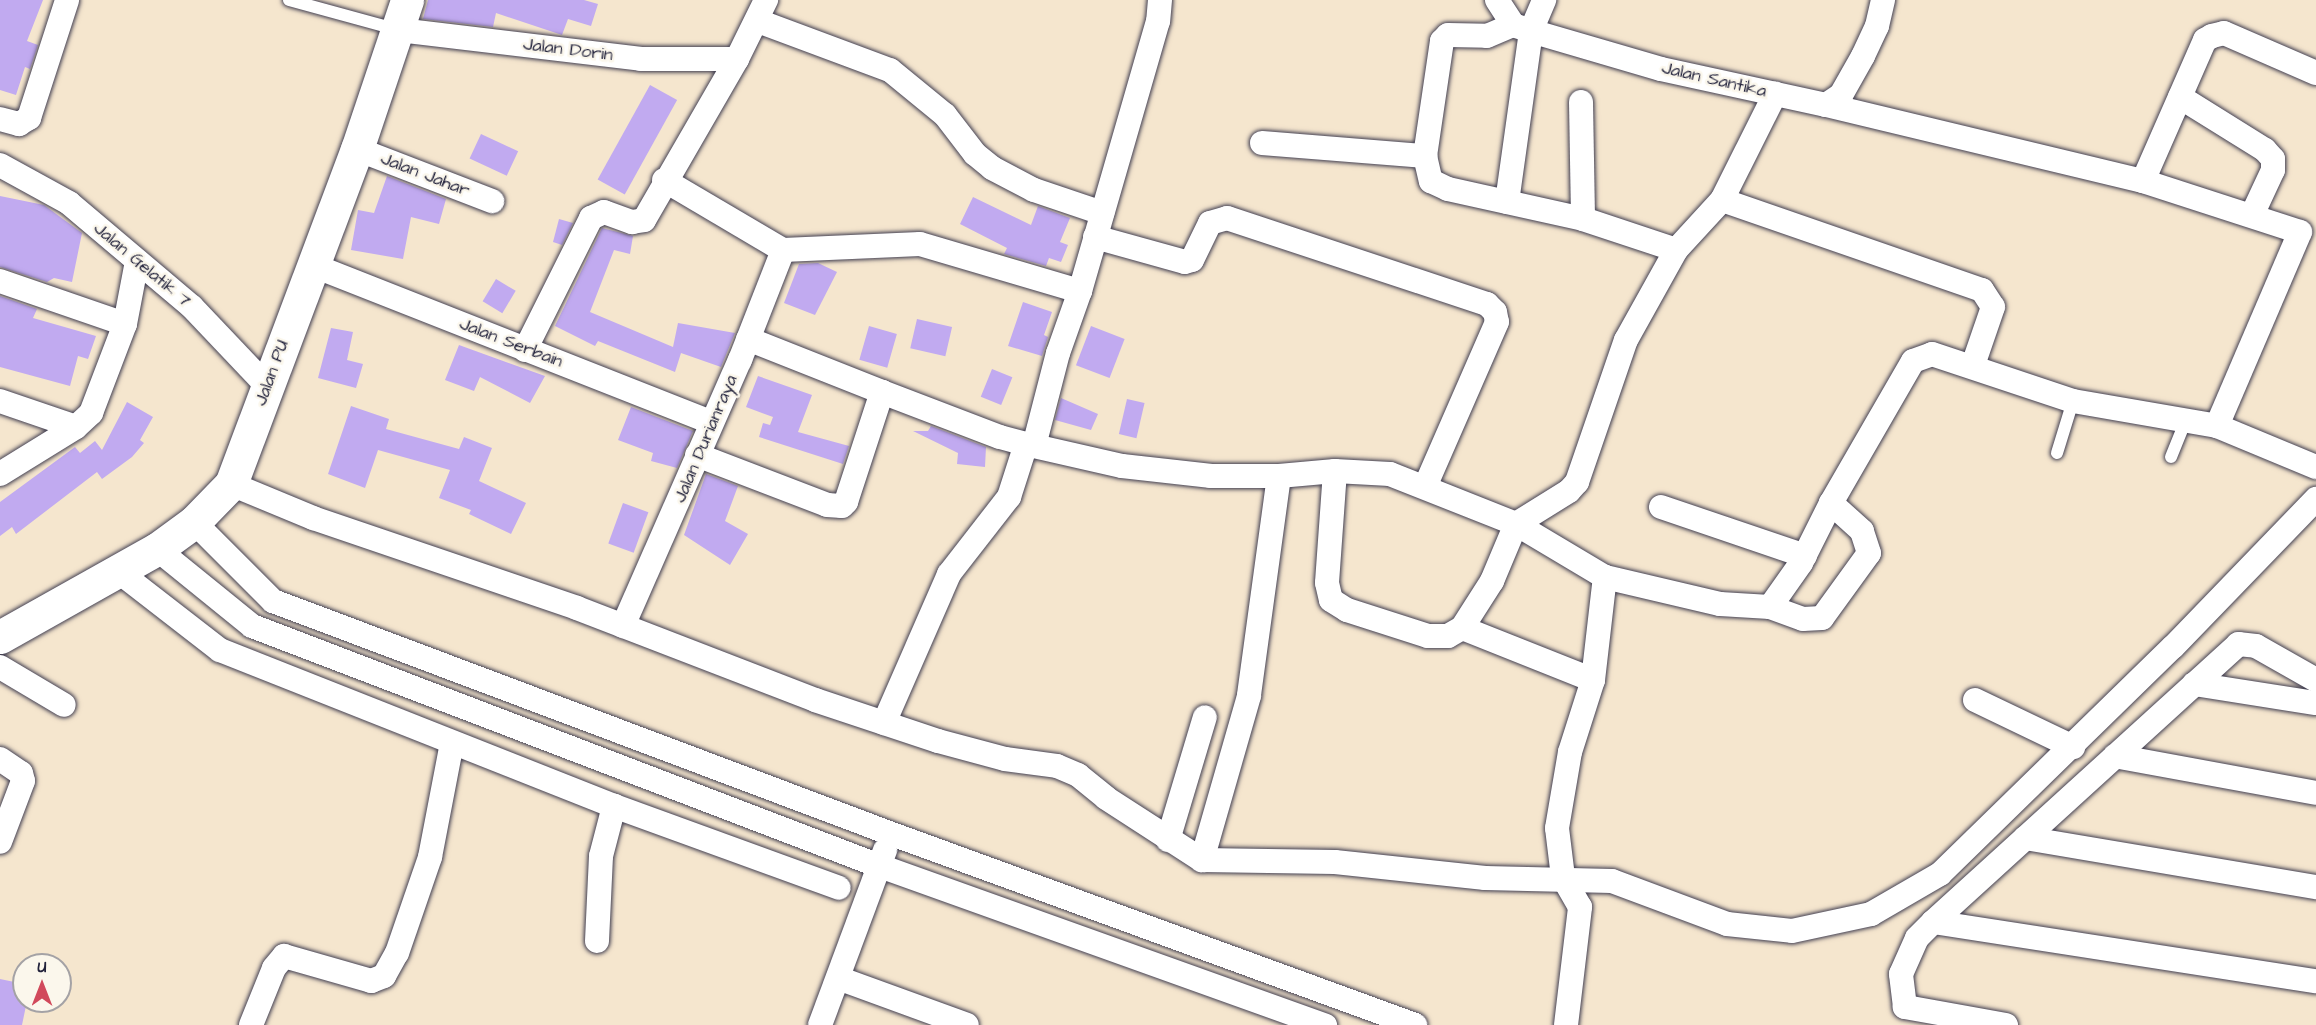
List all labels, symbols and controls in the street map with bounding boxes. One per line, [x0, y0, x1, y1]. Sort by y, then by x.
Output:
street label: Jalan Dorin [522, 34, 614, 66]
street label: Jalan Santika [1660, 57, 1768, 103]
street label: Jalan Jahar [377, 148, 473, 202]
street label: Jalan Gelatik 7 [89, 218, 195, 312]
street label: Jalan Serbain [456, 313, 566, 373]
street label: Jalan PU [250, 337, 294, 409]
street label: Jalan Durianraya [669, 372, 743, 506]
north arrow [12, 953, 72, 1013]
text: U [38, 956, 46, 978]

